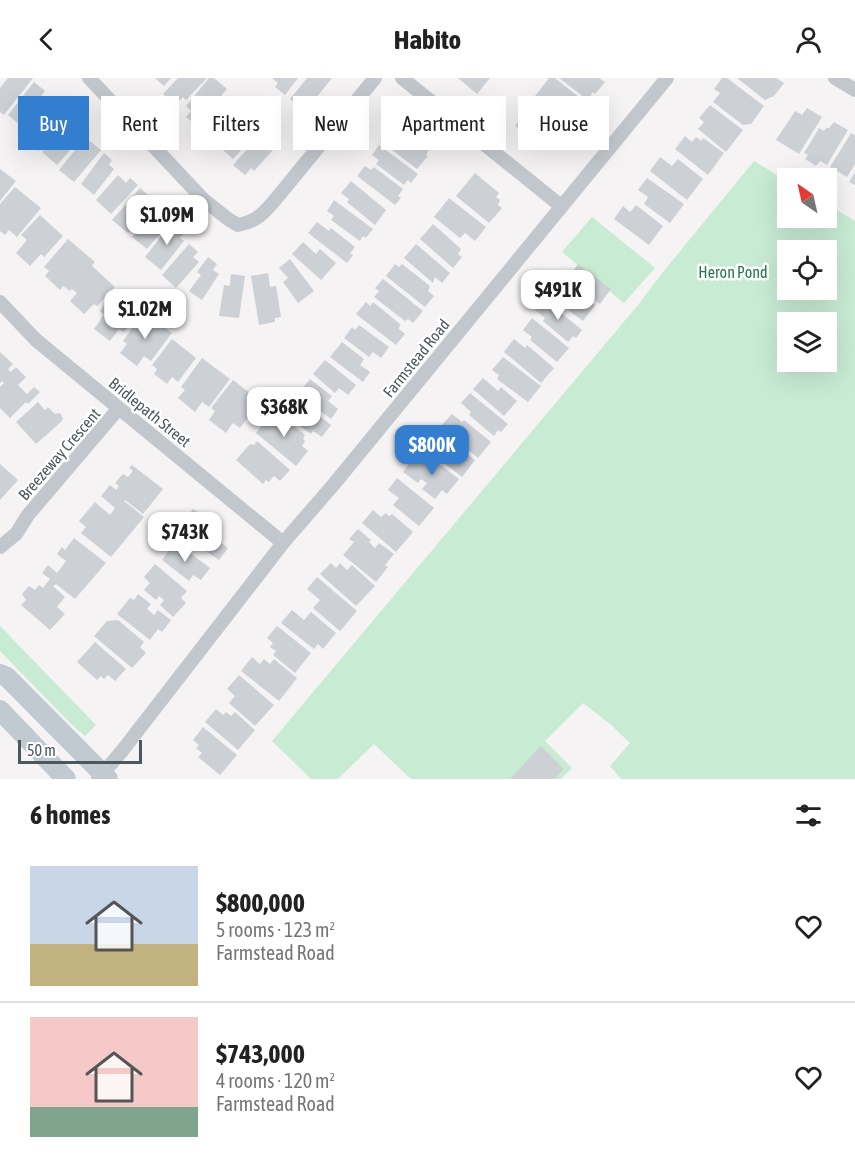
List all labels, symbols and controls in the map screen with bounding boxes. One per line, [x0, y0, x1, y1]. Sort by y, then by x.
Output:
icon: back [30, 23, 63, 56]
icon: person [792, 23, 825, 56]
text: Habito [394, 24, 461, 55]
chip: Buy [18, 96, 89, 150]
chip: Rent [101, 96, 179, 150]
chip: Filters [191, 96, 281, 150]
chip: New [293, 96, 369, 150]
chip: Apartment [381, 96, 506, 150]
chip: House [518, 96, 609, 150]
north arrow [777, 168, 837, 228]
map controls [777, 168, 837, 372]
pin: $1.09M [118, 195, 216, 246]
text: $1.09M [140, 203, 194, 226]
button: locate [777, 240, 837, 300]
park label: Heron Pond [698, 263, 768, 281]
pin: $491K [516, 270, 600, 321]
text: $491K [535, 278, 581, 301]
pin: $1.02M [96, 289, 194, 340]
text: $1.02M [118, 297, 172, 320]
button: layers [777, 312, 837, 372]
street label: Farmstead Road [379, 315, 453, 401]
street label: Bridlepath Street [105, 374, 195, 451]
pin: $368K [242, 387, 326, 438]
text: $368K [261, 395, 307, 418]
street label: Breezeway Crescent [14, 404, 105, 504]
pin: $800K [390, 425, 474, 476]
text: $800K [409, 433, 455, 456]
pin: $743K [143, 512, 227, 563]
text: $743K [162, 520, 208, 543]
scale bar [18, 737, 142, 764]
text: 50 m [27, 741, 56, 759]
icon: filters [792, 799, 825, 832]
text: 6 homes [30, 800, 110, 830]
text: $800,000 [216, 888, 305, 918]
icon: home [78, 890, 150, 962]
icon: heart [792, 910, 825, 943]
text: 5 rooms · 123 m² [216, 918, 335, 941]
text: Farmstead Road [216, 941, 335, 964]
text: $743,000 [216, 1039, 305, 1069]
icon: home [78, 1041, 150, 1113]
icon: heart [792, 1061, 825, 1094]
text: 4 rooms · 120 m² [216, 1069, 335, 1092]
text: Farmstead Road [216, 1092, 335, 1115]

